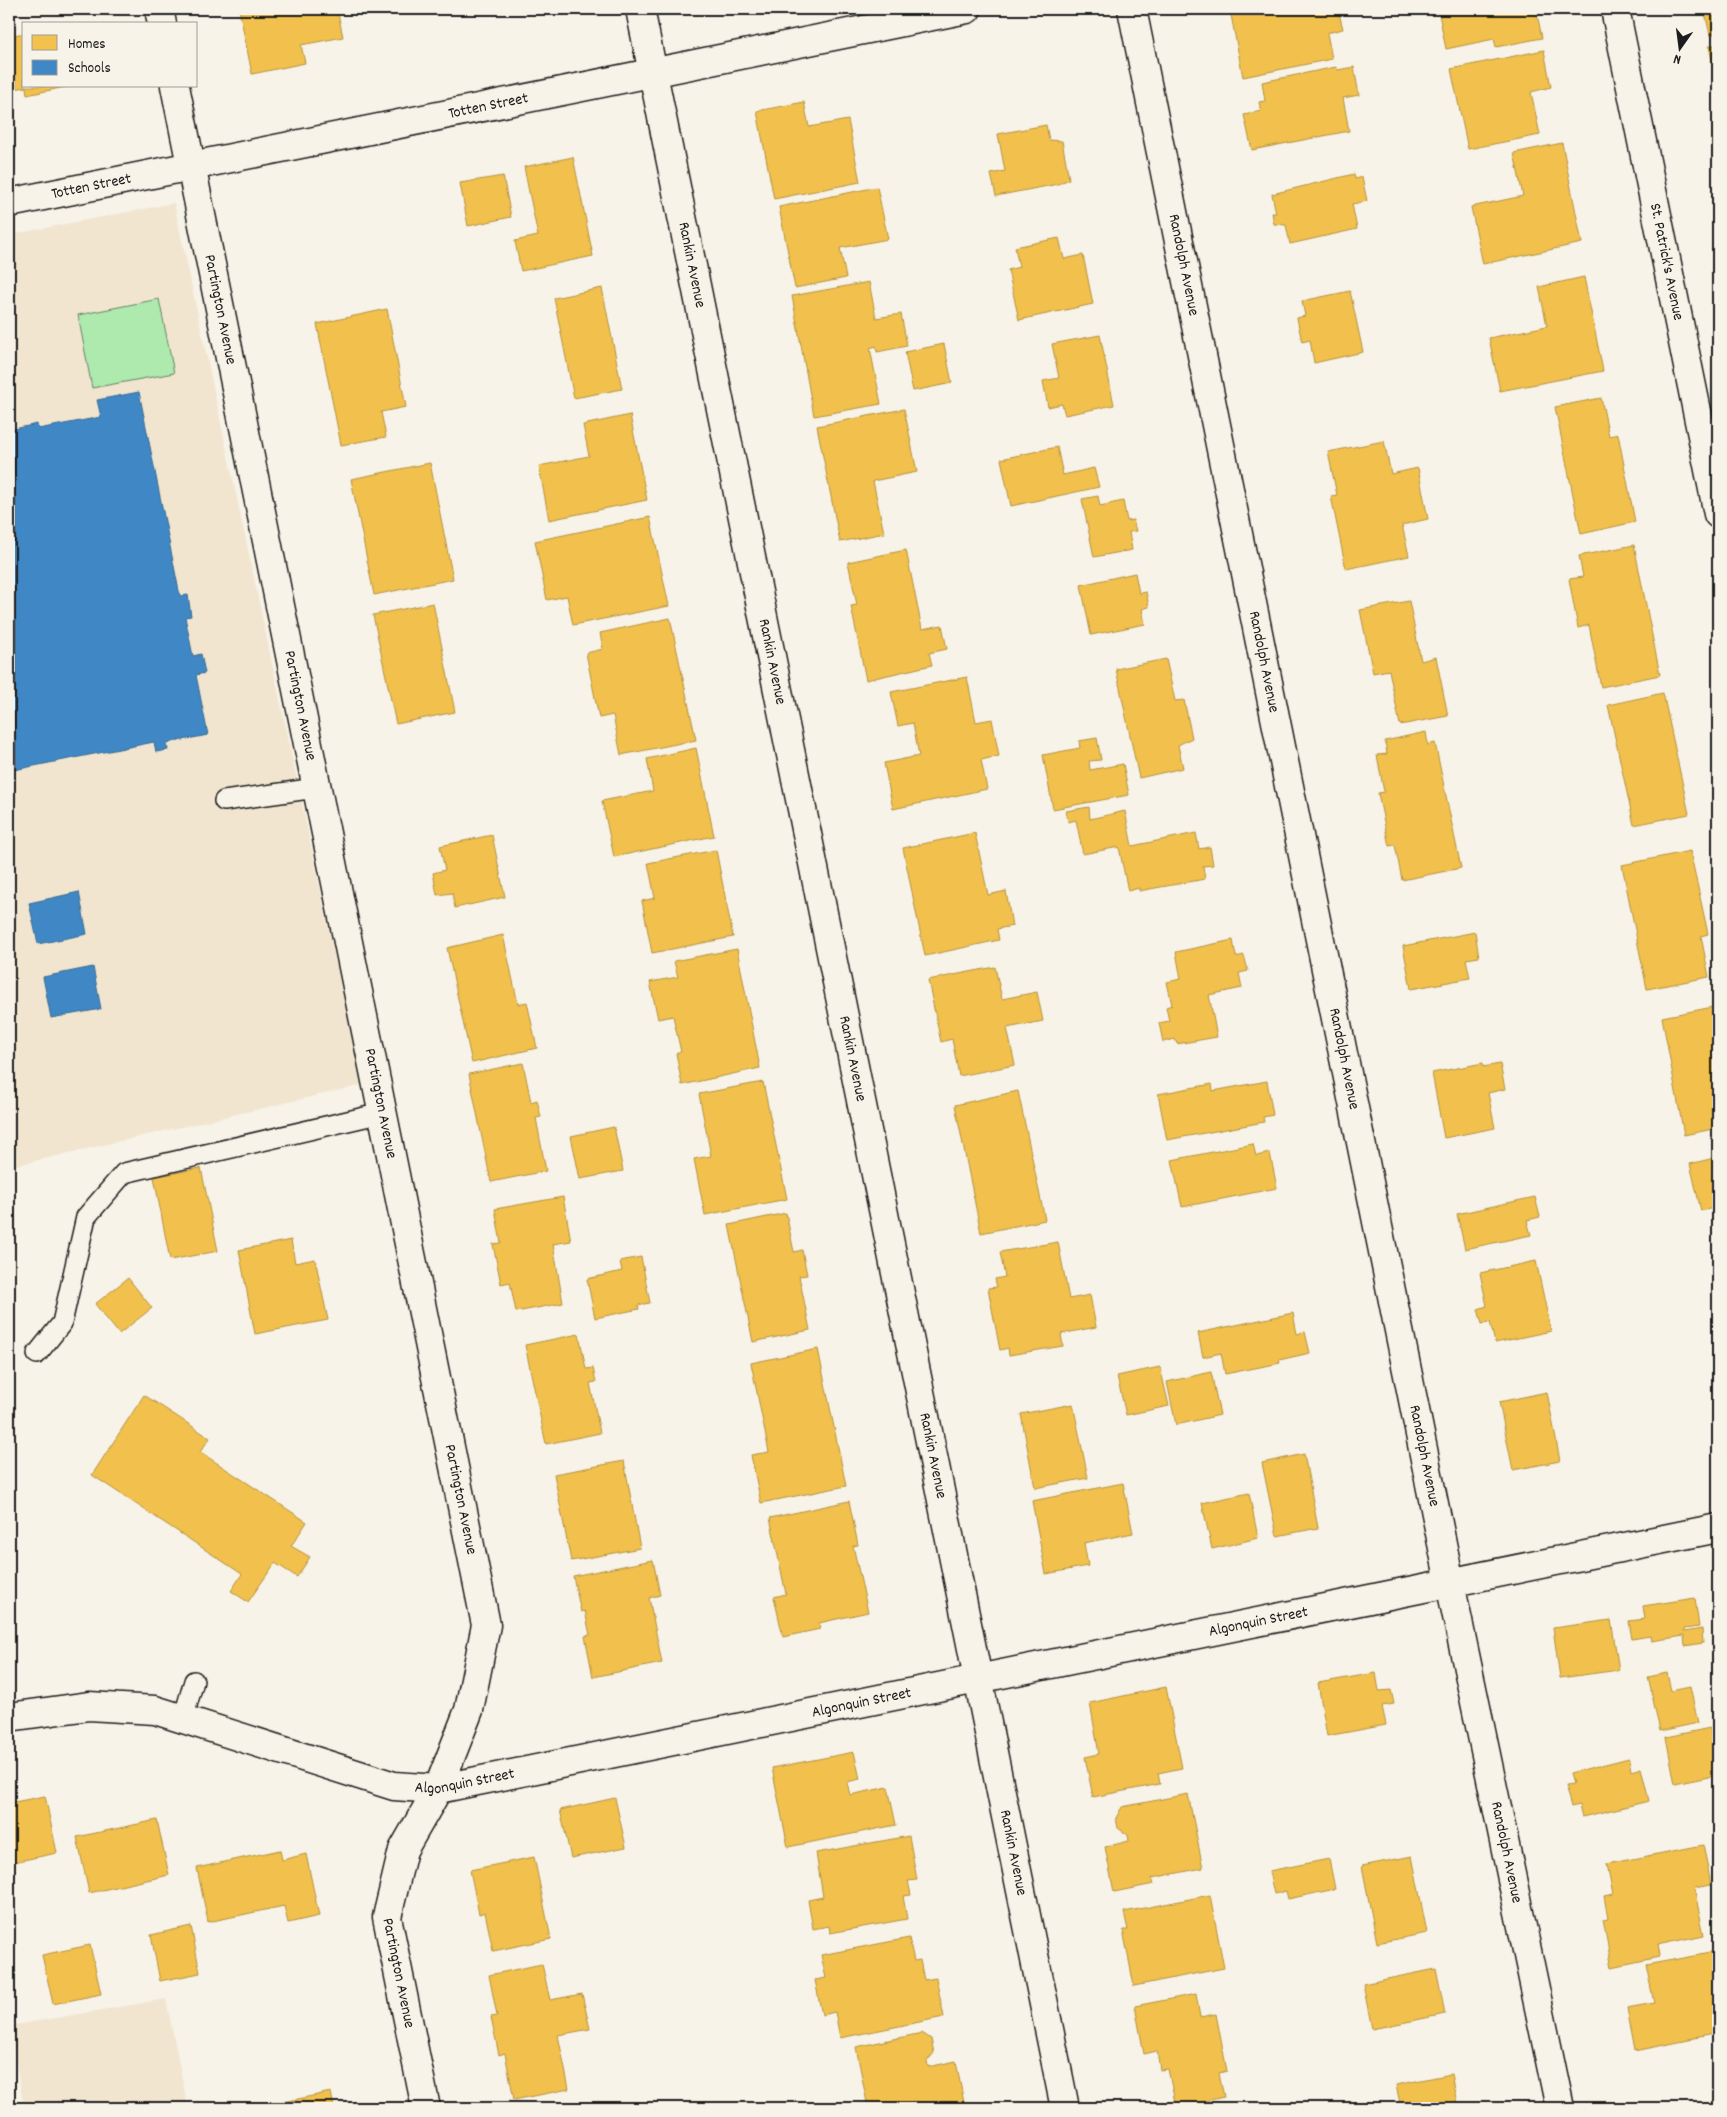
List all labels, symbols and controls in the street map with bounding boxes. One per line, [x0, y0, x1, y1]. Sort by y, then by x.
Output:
legend [22, 22, 198, 88]
north arrow [1654, 22, 1704, 72]
text: Homes [68, 34, 106, 56]
text: N [1671, 48, 1683, 69]
text: Schools [68, 58, 111, 80]
street label: Totten Street [446, 87, 530, 125]
street label: Totten Street [49, 167, 133, 206]
street label: St. Patrick's Avenue [1643, 201, 1690, 323]
street label: Randolph Avenue [1162, 212, 1205, 318]
street label: Rankin Avenue [672, 220, 712, 310]
street label: Partington Avenue [198, 252, 243, 367]
street label: Randolph Avenue [1242, 609, 1285, 715]
street label: Rankin Avenue [752, 617, 792, 707]
street label: Partington Avenue [278, 648, 323, 763]
street label: Randolph Avenue [1323, 1006, 1366, 1112]
street label: Rankin Avenue [833, 1014, 872, 1104]
street label: Partington Avenue [358, 1046, 403, 1161]
street label: Randolph Avenue [1403, 1403, 1446, 1509]
street label: Rankin Avenue [913, 1411, 953, 1501]
street label: Partington Avenue [438, 1442, 483, 1557]
street label: Algonquin Street [1207, 1600, 1310, 1643]
street label: Algonquin Street [810, 1681, 913, 1724]
street label: Algonquin Street [414, 1762, 517, 1801]
street label: Randolph Avenue [1485, 1799, 1528, 1905]
street label: Rankin Avenue [993, 1808, 1033, 1898]
street label: Partington Avenue [376, 1916, 421, 2030]

